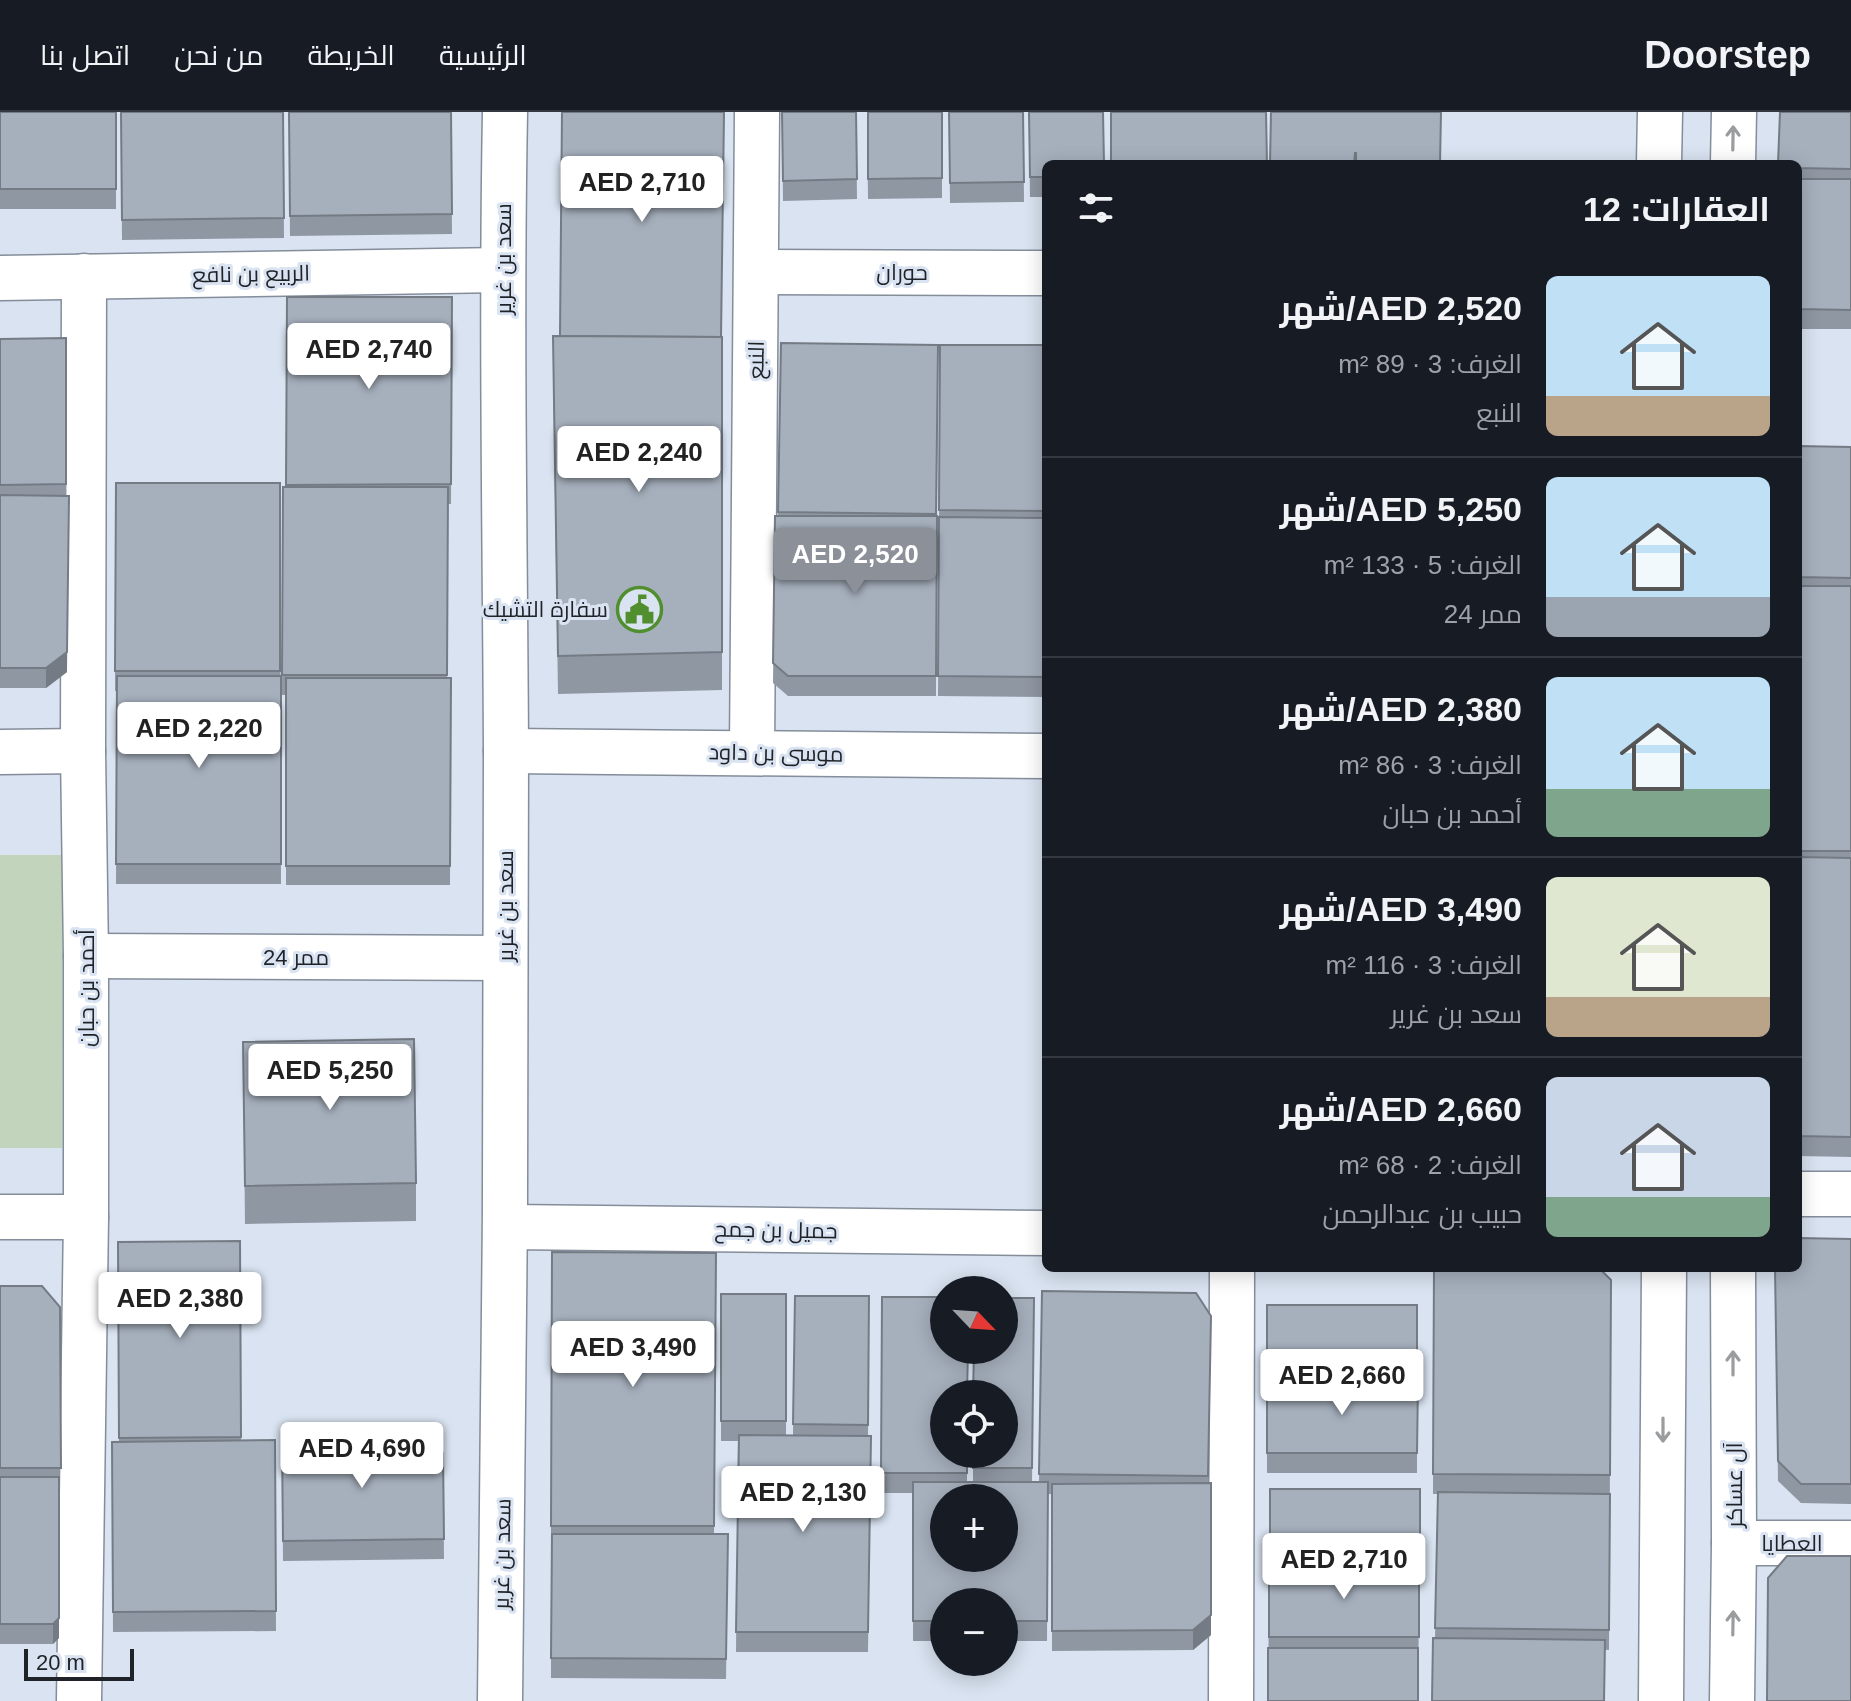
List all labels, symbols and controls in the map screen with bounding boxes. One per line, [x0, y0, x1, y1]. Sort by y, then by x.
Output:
text: Doorstep [1644, 34, 1811, 76]
text: اتصل بنا [40, 40, 130, 71]
text: من نحن [174, 40, 263, 71]
text: الخريطة [307, 40, 395, 71]
text: الرئيسية [439, 40, 527, 71]
one-way arrow [1726, 125, 1741, 152]
pin: AED 2,710 [550, 156, 734, 224]
text: AED 2,710 [578, 167, 706, 197]
icon: filters [1074, 186, 1118, 230]
text: العقارات: 12 [1583, 190, 1770, 228]
street label: سعد بن غرير [491, 203, 517, 317]
street label: الربيع بن نافع [192, 260, 310, 290]
street label: حوران [876, 260, 928, 285]
text: AED 2,520/شهر [1280, 289, 1522, 327]
icon: home [1610, 308, 1706, 404]
pin: AED 2,740 [277, 323, 461, 391]
text: AED 2,740 [305, 334, 433, 364]
street label: النبع [743, 340, 771, 380]
text: الغرف: 3 · 89 m² [1338, 349, 1522, 379]
text: النبع [1476, 398, 1522, 428]
pin: AED 2,240 [547, 426, 731, 494]
text: AED 2,240 [575, 437, 703, 467]
text: AED 5,250/شهر [1280, 490, 1522, 528]
icon: home [1610, 509, 1706, 605]
pin: AED 2,520 [763, 528, 947, 596]
text: AED 2,520 [791, 539, 919, 569]
text: الغرف: 5 · 133 m² [1324, 550, 1522, 580]
public building icon: سفارة التشيك [615, 585, 663, 633]
place label: سفارة التشيك [483, 597, 608, 622]
text: ممر 24 [1444, 599, 1522, 629]
text: AED 2,380/شهر [1280, 690, 1522, 728]
pin: AED 2,220 [107, 702, 291, 770]
icon: home [1610, 709, 1706, 805]
text: AED 2,220 [135, 713, 263, 743]
street label: موسى بن داود [708, 739, 844, 768]
text: الغرف: 3 · 86 m² [1338, 750, 1522, 780]
text: أحمد بن حبان [1382, 799, 1522, 829]
street label: سعد بن غرير [493, 850, 519, 964]
text: AED 3,490/شهر [1280, 890, 1522, 928]
icon: home [1610, 909, 1706, 1005]
street label: أحمد بن حبان [73, 929, 100, 1047]
street label: ممر 24 [263, 945, 329, 970]
text: الغرف: 3 · 116 m² [1326, 950, 1522, 980]
text: سعد بن غرير [1390, 999, 1522, 1029]
pin: AED 5,250 [238, 1044, 422, 1112]
text: AED 5,250 [266, 1055, 394, 1085]
text: AED 2,660/شهر [1280, 1090, 1522, 1128]
icon: home [1610, 1109, 1706, 1205]
text: الغرف: 2 · 68 m² [1338, 1150, 1522, 1180]
text: حبيب بن عبدالرحمن [1322, 1199, 1522, 1229]
street label: جميل بن جمح [714, 1216, 838, 1246]
pin: AED 2,380 [88, 1272, 272, 1340]
north arrow [930, 1276, 1018, 1364]
map controls [930, 1276, 1018, 1676]
text: AED 2,380 [116, 1283, 244, 1313]
pin: AED 3,490 [541, 1321, 725, 1389]
text: AED 3,490 [569, 1332, 697, 1362]
pin: AED 2,660 [1250, 1349, 1434, 1417]
one-way arrow [1725, 1350, 1741, 1377]
text: AED 2,660 [1278, 1360, 1406, 1390]
button: locate [930, 1380, 1018, 1468]
one-way arrow [1655, 1416, 1671, 1443]
pin: AED 4,690 [270, 1422, 454, 1490]
text: AED 4,690 [298, 1433, 426, 1463]
street label: آل عساكر [1722, 1442, 1747, 1530]
pin: AED 2,130 [711, 1466, 895, 1534]
text: AED 2,130 [739, 1477, 867, 1507]
button: + [930, 1484, 1018, 1572]
street label: سعد بن غرير [488, 1498, 516, 1612]
street label: العطايا [1761, 1531, 1823, 1556]
pin: AED 2,710 [1252, 1533, 1436, 1601]
text: AED 2,710 [1280, 1544, 1408, 1574]
button: − [930, 1588, 1018, 1676]
one-way arrow [1725, 1610, 1740, 1637]
scale bar [24, 1645, 134, 1681]
text: 20 m [36, 1650, 85, 1675]

